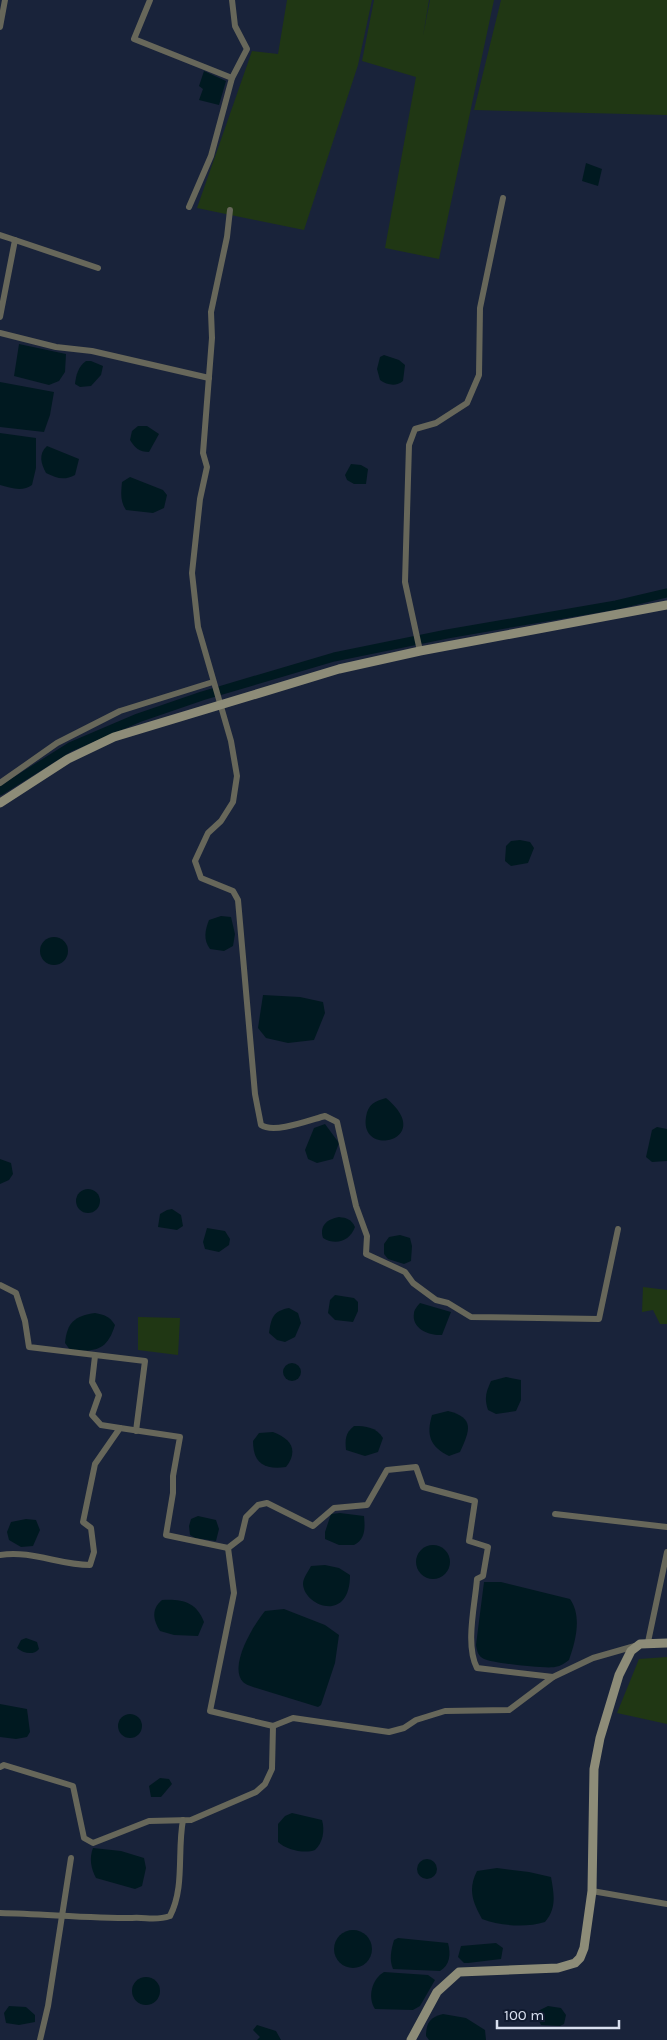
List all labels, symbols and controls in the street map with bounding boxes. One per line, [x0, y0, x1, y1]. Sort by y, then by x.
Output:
scale bar [497, 1998, 620, 2030]
text: 100 m [504, 2006, 544, 2024]

